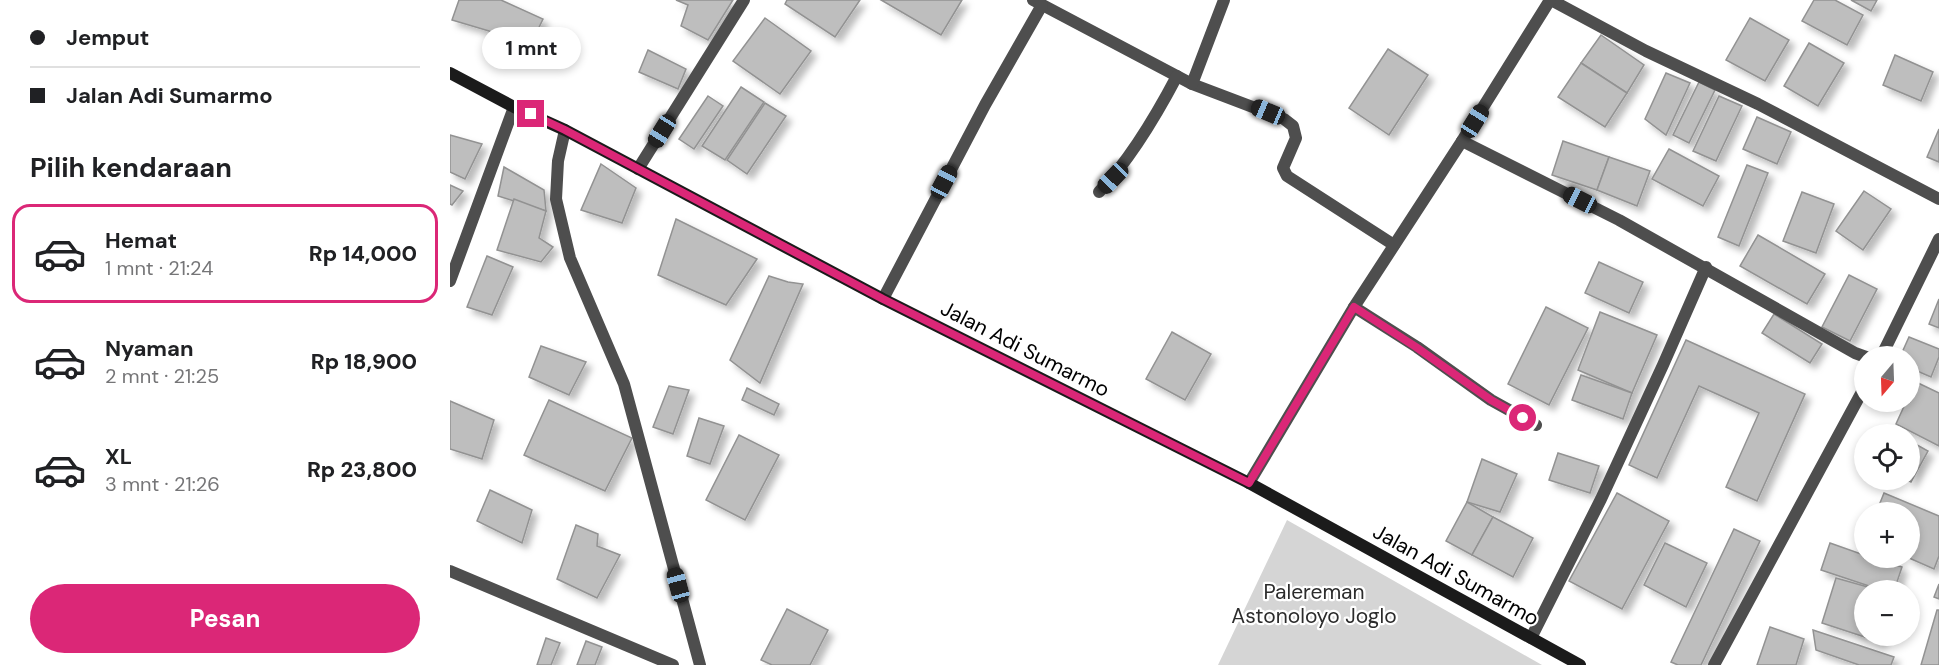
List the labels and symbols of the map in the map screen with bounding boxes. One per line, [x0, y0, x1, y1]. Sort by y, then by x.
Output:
callout: 1 mnt [482, 27, 580, 69]
car [1248, 97, 1288, 127]
route end [517, 100, 544, 127]
car [1458, 101, 1492, 141]
car [645, 111, 679, 151]
car [1094, 159, 1132, 197]
car [928, 162, 960, 202]
car [1560, 184, 1600, 216]
street label: Jalan Adi Sumarmo [936, 294, 1114, 404]
north arrow [1854, 346, 1920, 412]
route start [1509, 404, 1536, 431]
street label: Jalan Adi Sumarmo [1368, 518, 1544, 632]
car [665, 565, 691, 605]
park label: Palereman Astonoloyo Joglo [1231, 578, 1397, 630]

